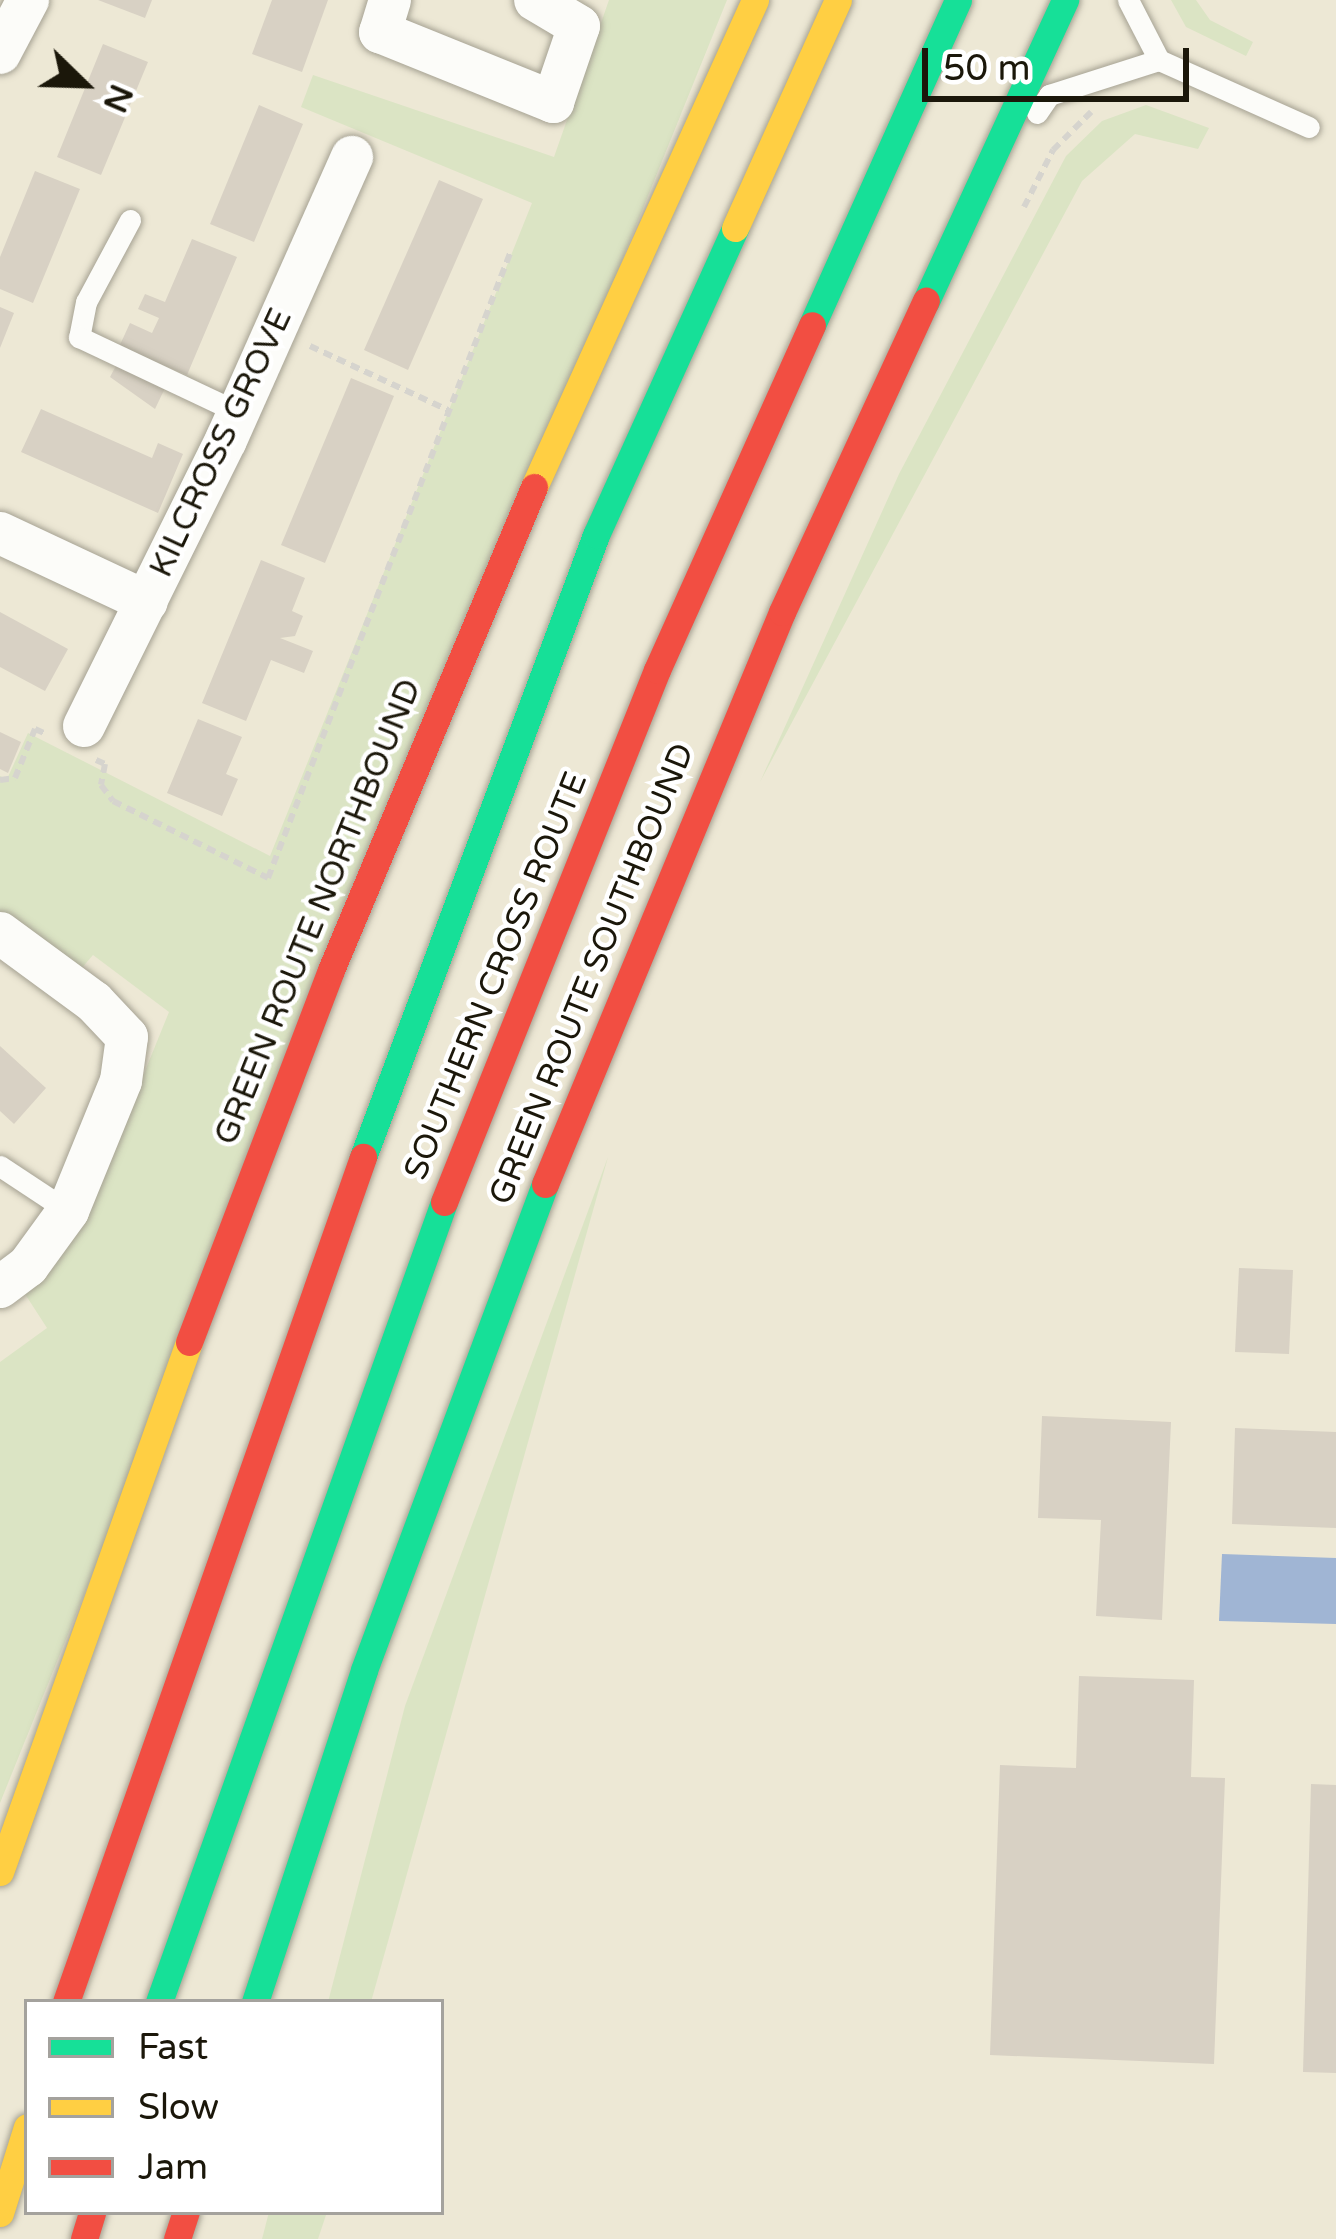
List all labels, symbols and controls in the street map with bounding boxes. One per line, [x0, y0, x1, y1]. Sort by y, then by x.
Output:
north arrow [24, 24, 144, 144]
scale bar [928, 24, 1195, 98]
text: 50 m [943, 47, 1031, 90]
text: N [94, 78, 141, 118]
street label: KILCROSS GROVE [141, 302, 301, 584]
street label: GREEN ROUTE NORTHBOUND [206, 673, 430, 1151]
street label: GREEN ROUTE SOUTHBOUND [481, 738, 703, 1210]
street label: SOUTHERN CROSS ROUTE [396, 767, 596, 1185]
legend [24, 1999, 444, 2215]
text: Fast [138, 2026, 208, 2069]
text: Slow [138, 2086, 219, 2129]
text: Jam [138, 2146, 208, 2189]

